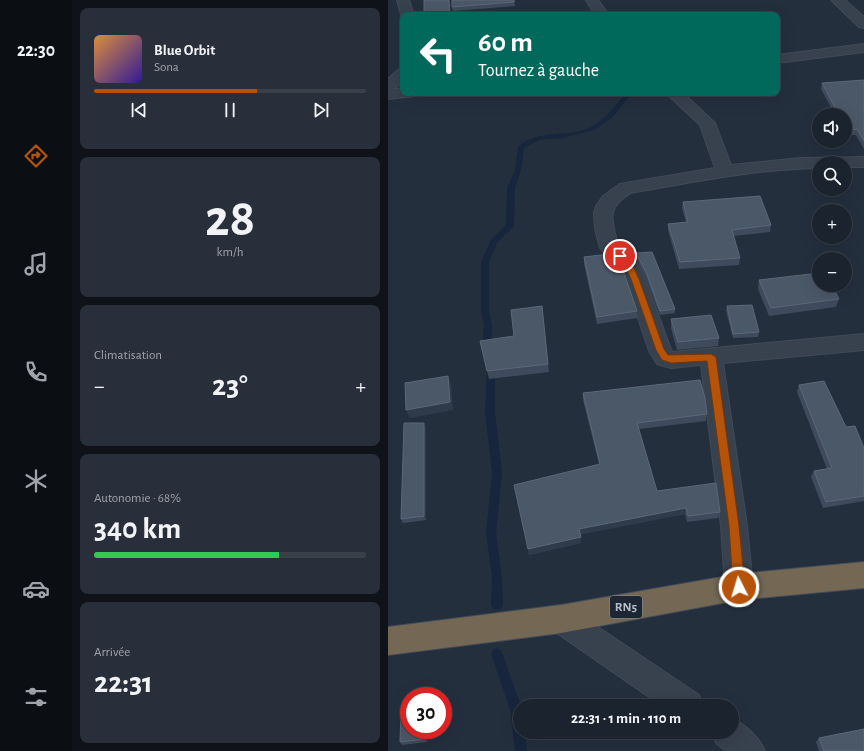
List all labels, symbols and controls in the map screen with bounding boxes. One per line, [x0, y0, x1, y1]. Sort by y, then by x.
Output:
icon: left [412, 28, 464, 80]
text: 60 m [478, 29, 533, 57]
text: 22:30 [17, 42, 55, 60]
text: Blue Orbit [154, 43, 215, 58]
text: Sona [154, 61, 179, 74]
text: Tournez à gauche [478, 62, 599, 80]
icon: previous [128, 99, 150, 121]
icon: pause [219, 99, 241, 121]
icon: next [310, 99, 332, 121]
map controls [812, 108, 852, 292]
button: sound [812, 108, 852, 148]
icon: directions [22, 142, 50, 170]
button: search [812, 156, 852, 196]
text: 28 [205, 193, 255, 245]
button: + [812, 204, 852, 244]
pin [603, 239, 637, 273]
icon: arrive [609, 245, 631, 267]
text: km/h [217, 246, 243, 259]
icon: music [22, 250, 50, 278]
button: − [812, 252, 852, 292]
text: Climatisation [94, 349, 162, 362]
icon: phone [22, 358, 50, 386]
text: 23° [212, 371, 248, 401]
text: − [94, 375, 105, 397]
text: + [355, 375, 366, 397]
icon: climate [22, 467, 50, 495]
text: Autonomie · 68% [94, 492, 181, 505]
text: 340 km [94, 514, 181, 544]
position arrow [718, 566, 760, 608]
icon: car [22, 575, 50, 603]
road number: RN5 [610, 596, 642, 618]
text: Arrivée [94, 646, 130, 659]
text: 22:31 [94, 668, 153, 698]
icon: filters [22, 683, 50, 711]
speed limit sign: 30 [400, 687, 452, 739]
text: 22:31 · 1 min · 110 m [571, 711, 681, 726]

